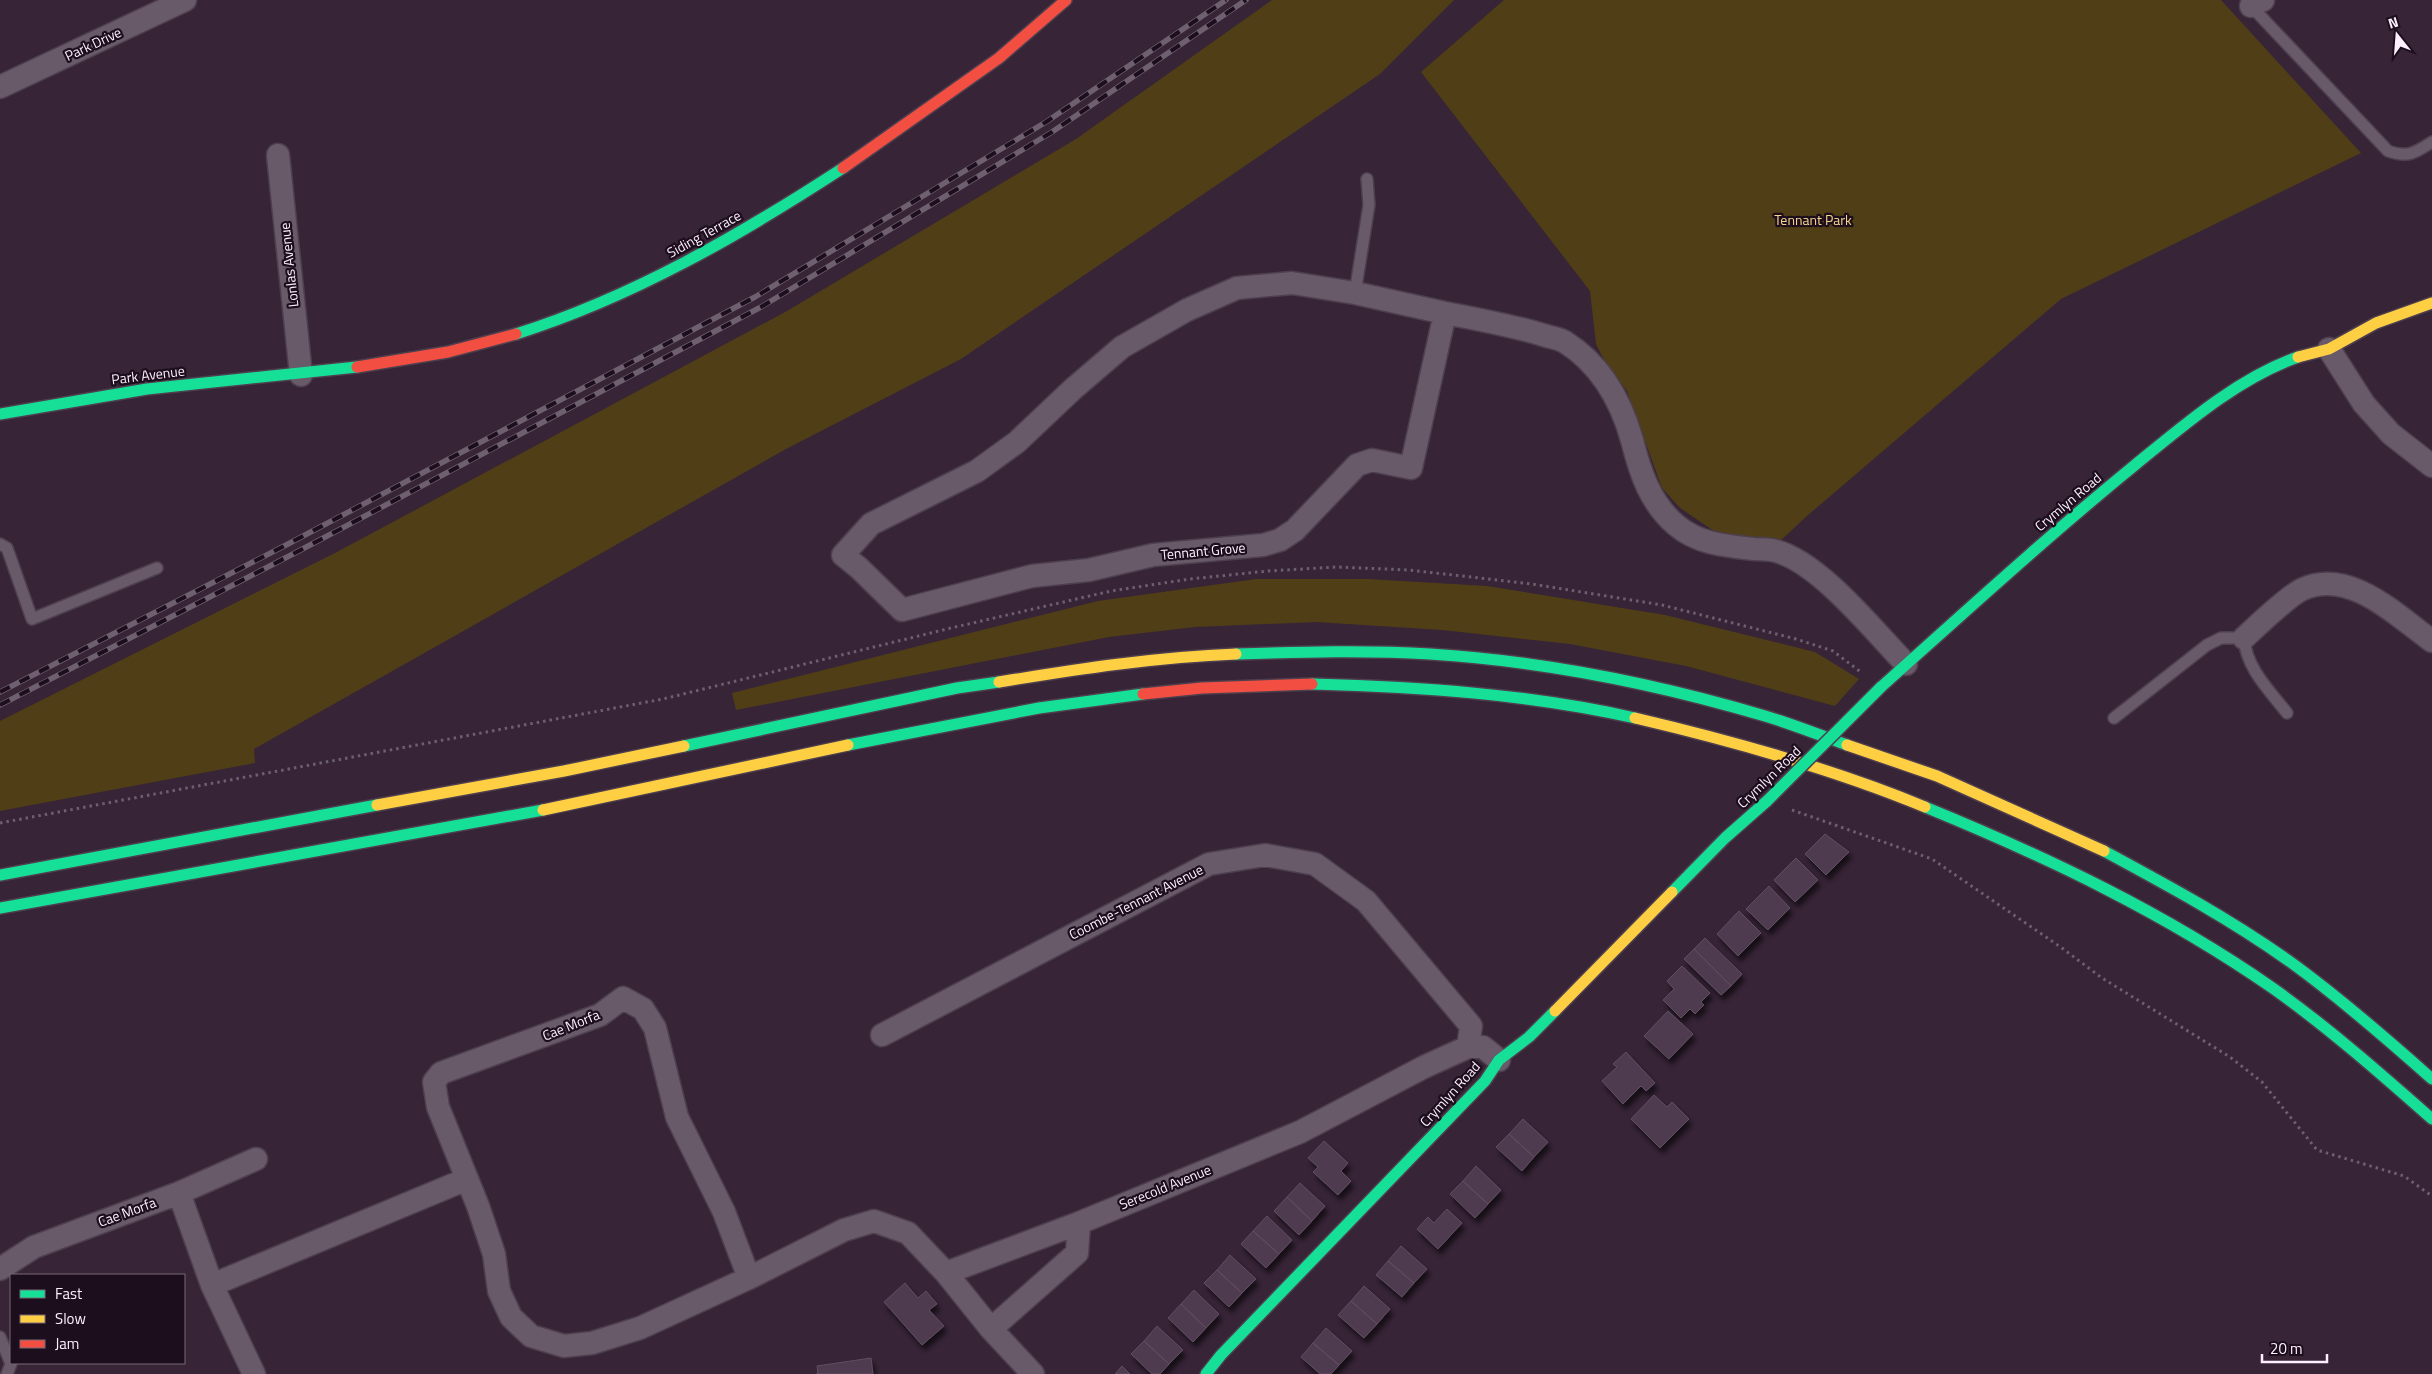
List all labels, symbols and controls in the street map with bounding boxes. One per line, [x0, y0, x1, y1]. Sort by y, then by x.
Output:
north arrow [2372, 10, 2422, 60]
text: N [2385, 11, 2401, 34]
street label: Park Drive [61, 21, 125, 66]
street label: Siding Terrace [663, 205, 745, 263]
park label: Tennant Park [1774, 209, 1852, 230]
street label: Lonlas Avenue [274, 222, 303, 309]
street label: Park Avenue [110, 360, 186, 389]
street label: Crymlyn Road [2030, 467, 2106, 536]
street label: Tennant Grove [1160, 536, 1246, 565]
street label: Crymlyn Road [1732, 741, 1805, 813]
street label: Coombe-Tennant Avenue [1065, 859, 1207, 945]
street label: Cae Morfa [539, 1003, 603, 1046]
street label: Crymlyn Road [1414, 1056, 1485, 1131]
street label: Serecold Avenue [1116, 1159, 1214, 1215]
street label: Cae Morfa [95, 1191, 159, 1232]
legend [10, 1274, 185, 1364]
text: Fast [55, 1282, 83, 1305]
text: Slow [55, 1307, 86, 1330]
text: Jam [55, 1332, 79, 1355]
scale bar [2262, 1332, 2327, 1364]
text: 20 m [2270, 1337, 2303, 1360]

